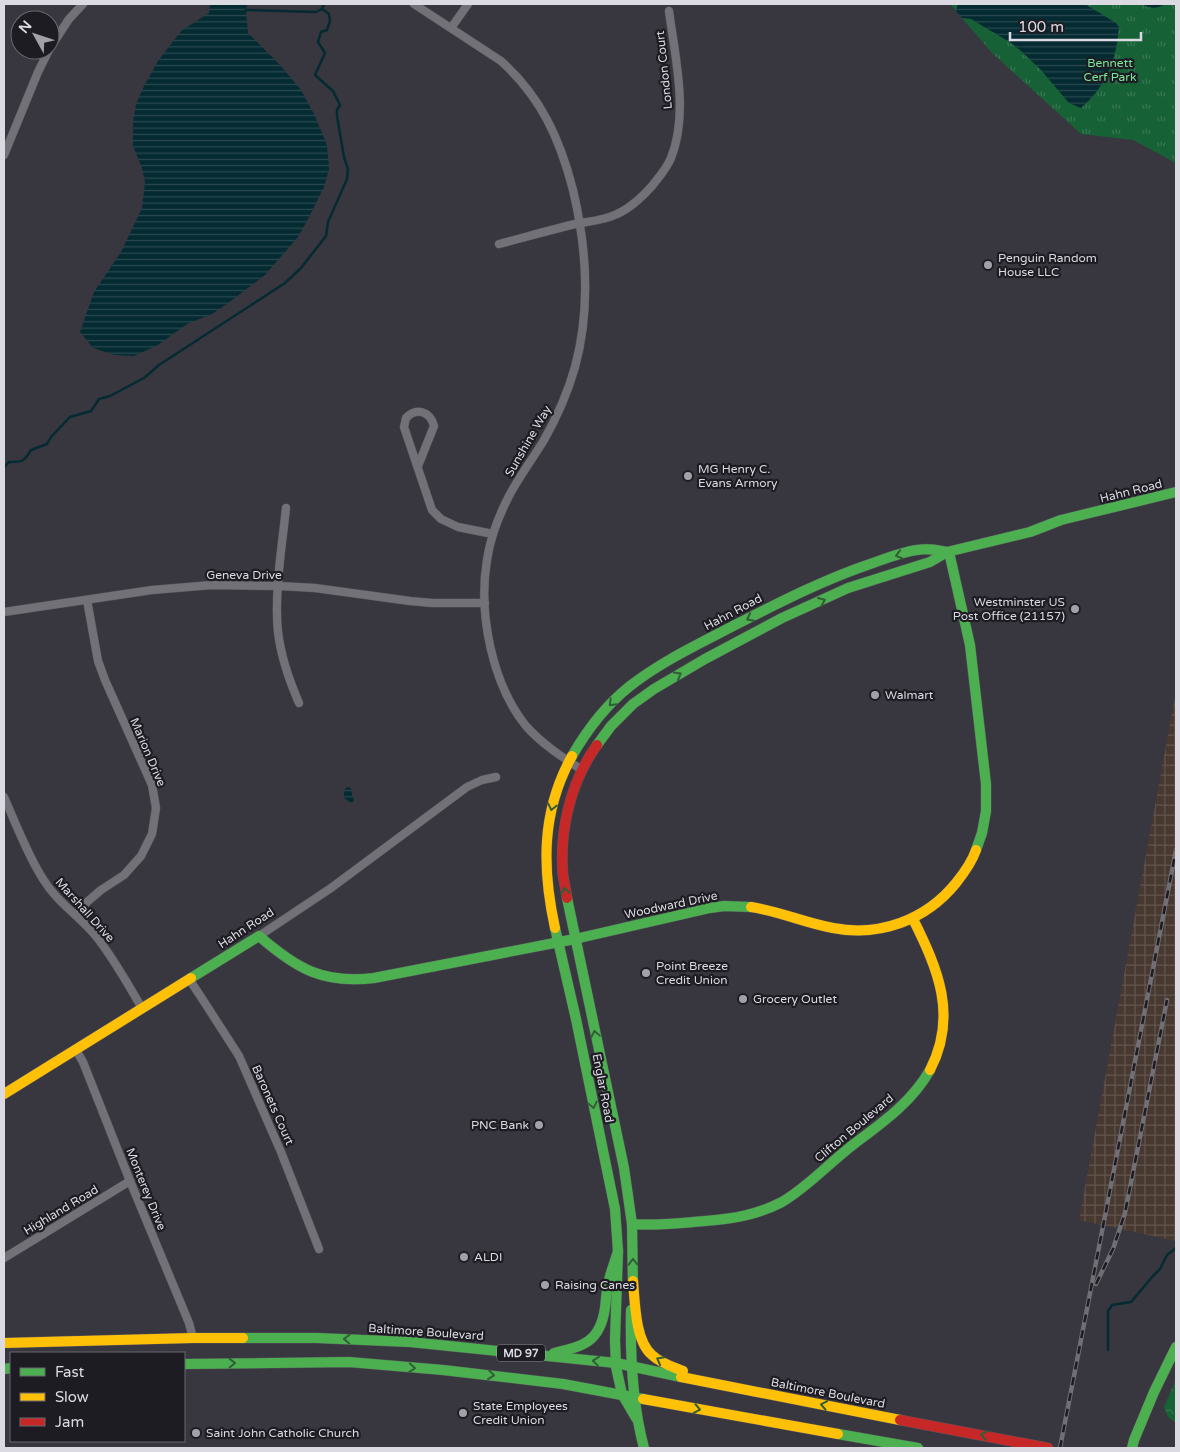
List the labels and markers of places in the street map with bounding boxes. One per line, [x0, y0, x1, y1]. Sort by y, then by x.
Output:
place label: Penguin Random House LLC [998, 251, 1097, 279]
marker: Penguin Random House LLC [982, 259, 994, 271]
place label: MG Henry C. Evans Armory [698, 462, 778, 490]
marker: MG Henry C. Evans Armory [682, 470, 694, 482]
place label: Westminster US Post Office (21157) [953, 595, 1065, 623]
marker: Westminster US Post Office (21157) [1069, 603, 1081, 615]
place label: Walmart [885, 688, 934, 702]
marker: Walmart [869, 689, 881, 701]
place label: Point Breeze Credit Union [656, 959, 728, 987]
marker: Point Breeze Credit Union [640, 967, 652, 979]
place label: Grocery Outlet [753, 992, 837, 1006]
marker: Grocery Outlet [737, 993, 749, 1005]
place label: PNC Bank [471, 1118, 529, 1132]
marker: PNC Bank [533, 1119, 545, 1131]
place label: ALDI [474, 1250, 502, 1264]
marker: ALDI [458, 1251, 470, 1263]
place label: Raising Canes [555, 1278, 635, 1292]
marker: Raising Canes [539, 1279, 551, 1291]
place label: State Employees Credit Union [473, 1399, 568, 1427]
marker: State Employees Credit Union [457, 1407, 469, 1419]
place label: Saint John Catholic Church [206, 1426, 359, 1440]
marker: Saint John Catholic Church [190, 1427, 202, 1439]

